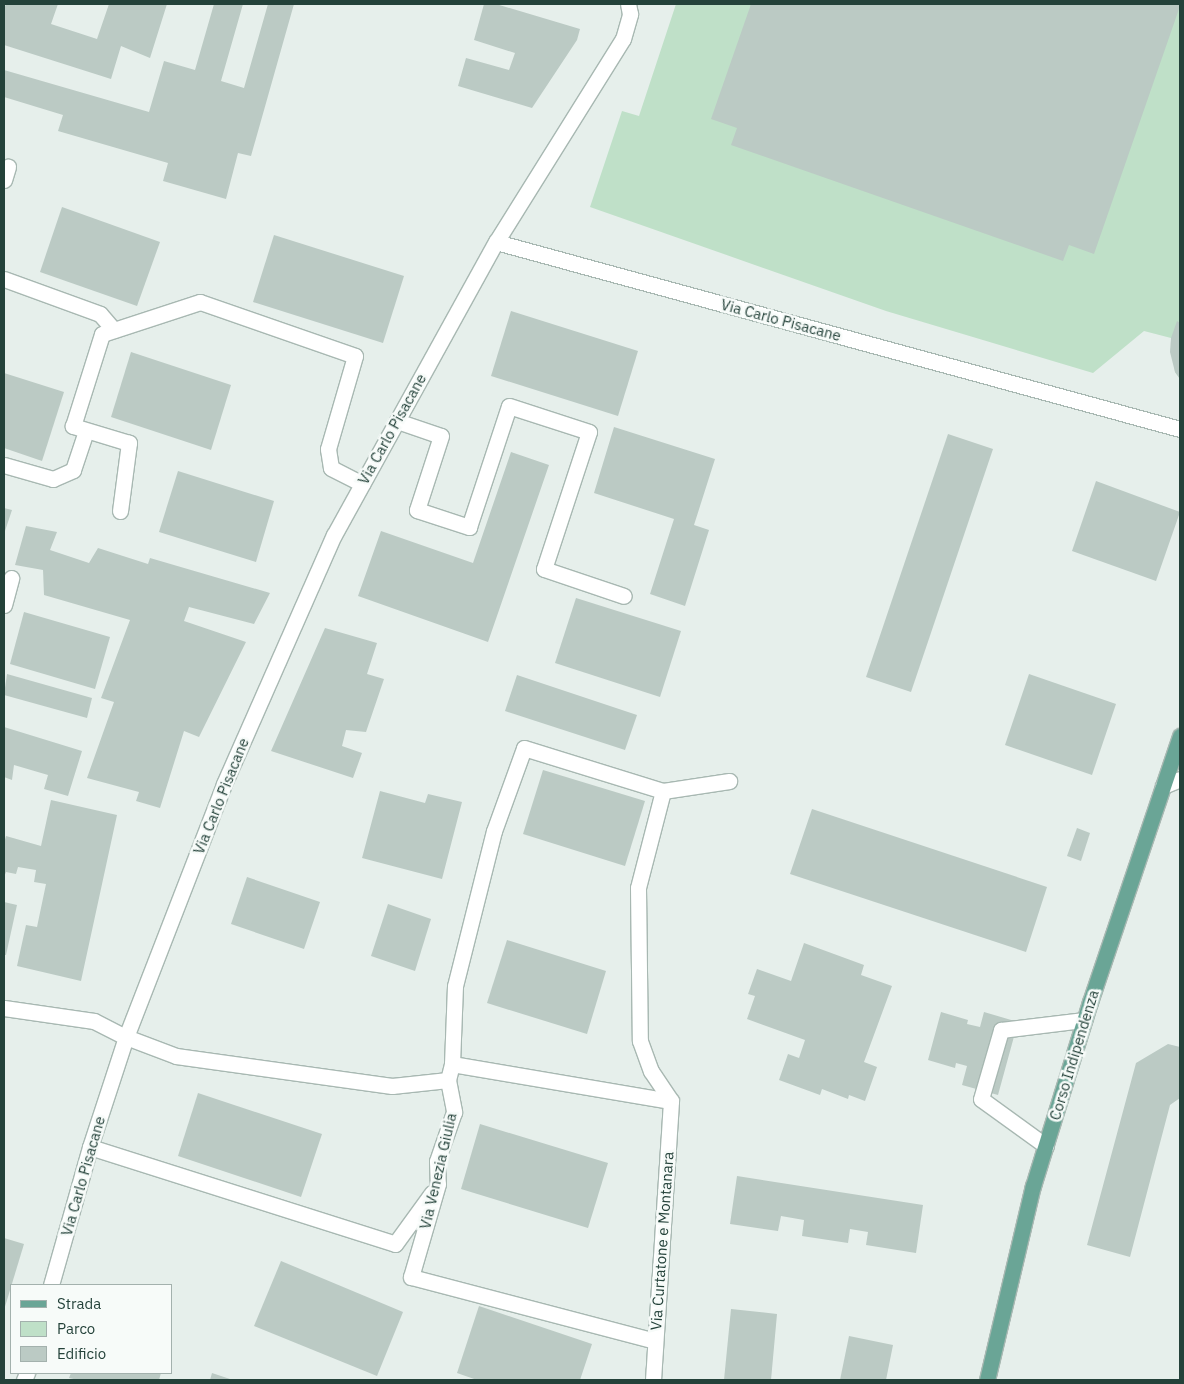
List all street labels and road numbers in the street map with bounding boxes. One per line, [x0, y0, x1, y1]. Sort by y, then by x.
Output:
street label: Via Carlo Pisacane [719, 295, 843, 345]
street label: Via Carlo Pisacane [354, 371, 430, 487]
street label: Via Carlo Pisacane [189, 735, 253, 857]
street label: Corso Indipendenza [1046, 988, 1102, 1122]
street label: Via Venezia Giulia [416, 1111, 460, 1231]
street label: Via Carlo Pisacane [57, 1114, 109, 1238]
street label: Via Curtatone e Montanara [647, 1151, 677, 1331]

